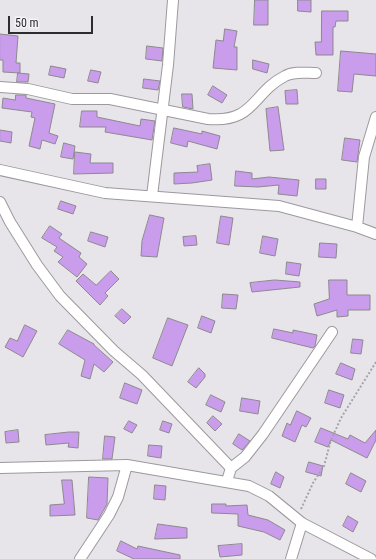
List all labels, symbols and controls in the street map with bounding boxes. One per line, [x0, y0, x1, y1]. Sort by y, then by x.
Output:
scale bar [10, 8, 95, 34]
text: 50 m [15, 16, 39, 30]

